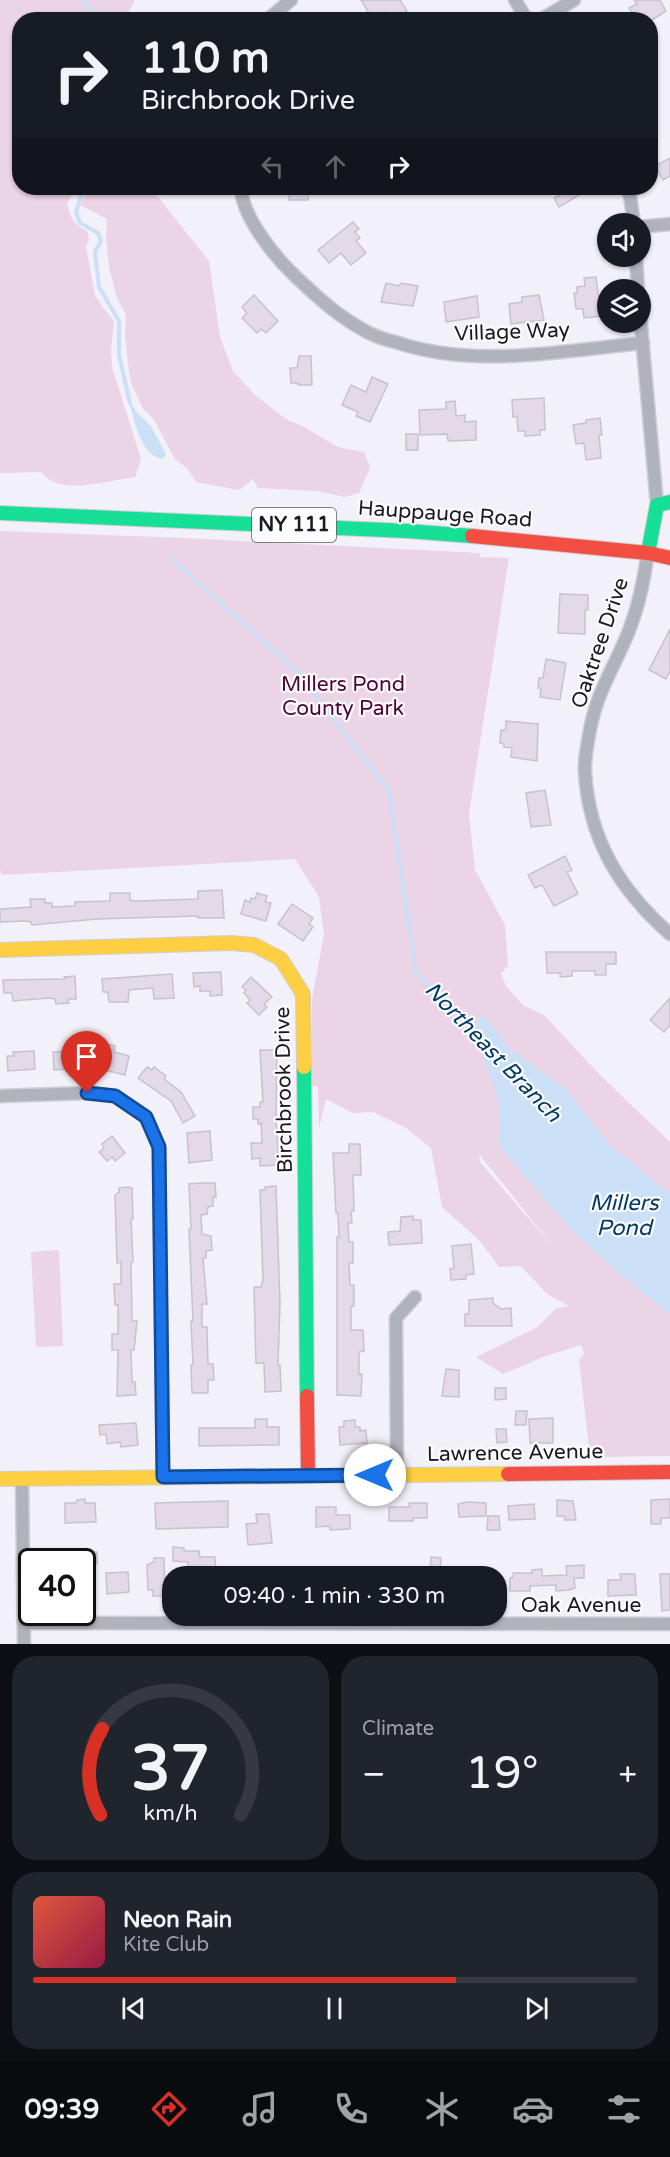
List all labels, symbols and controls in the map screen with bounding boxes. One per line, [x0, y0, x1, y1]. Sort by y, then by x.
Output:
text: 110 m [141, 33, 270, 84]
icon: right [42, 36, 120, 114]
text: Birchbrook Drive [141, 84, 355, 117]
icon: left [256, 150, 289, 183]
icon: ahead [319, 150, 352, 183]
icon: right [382, 150, 415, 183]
map controls [597, 213, 651, 333]
button: sound [597, 213, 651, 267]
button: layers [597, 279, 651, 333]
street label: Village Way [454, 317, 570, 347]
street label: Hauppauge Road [357, 495, 533, 533]
road number: NY 111 [252, 508, 336, 542]
street label: Oaktree Drive [566, 574, 634, 712]
park label: Millers Pond County Park [281, 672, 405, 721]
water label: Northeast Branch [419, 977, 567, 1128]
street label: Birchbrook Drive [270, 1006, 298, 1173]
pin [61, 1031, 112, 1093]
icon: arrive [70, 1040, 103, 1073]
water label: Millers Pond [590, 1190, 660, 1241]
street label: Lawrence Avenue [427, 1439, 603, 1467]
position arrow [343, 1443, 407, 1507]
speed limit sign: 40 [18, 1548, 96, 1626]
text: 09:40 · 1 min · 330 m [224, 1583, 445, 1609]
street label: Oak Avenue [521, 1593, 641, 1618]
text: Climate [362, 1717, 434, 1741]
text: 37 [131, 1732, 210, 1807]
text: 19° [465, 1747, 539, 1801]
text: − [362, 1755, 386, 1794]
text: + [618, 1755, 637, 1794]
text: km/h [144, 1800, 197, 1826]
text: Neon Rain [123, 1907, 232, 1933]
text: Kite Club [123, 1933, 209, 1957]
icon: previous [117, 1992, 150, 2025]
icon: pause [318, 1992, 351, 2025]
icon: next [520, 1992, 553, 2025]
icon: directions [148, 2088, 190, 2130]
icon: music [239, 2088, 281, 2130]
icon: phone [330, 2088, 372, 2130]
icon: climate [421, 2088, 463, 2130]
icon: car [512, 2088, 554, 2130]
icon: filters [603, 2088, 645, 2130]
text: 09:39 [25, 2093, 99, 2126]

